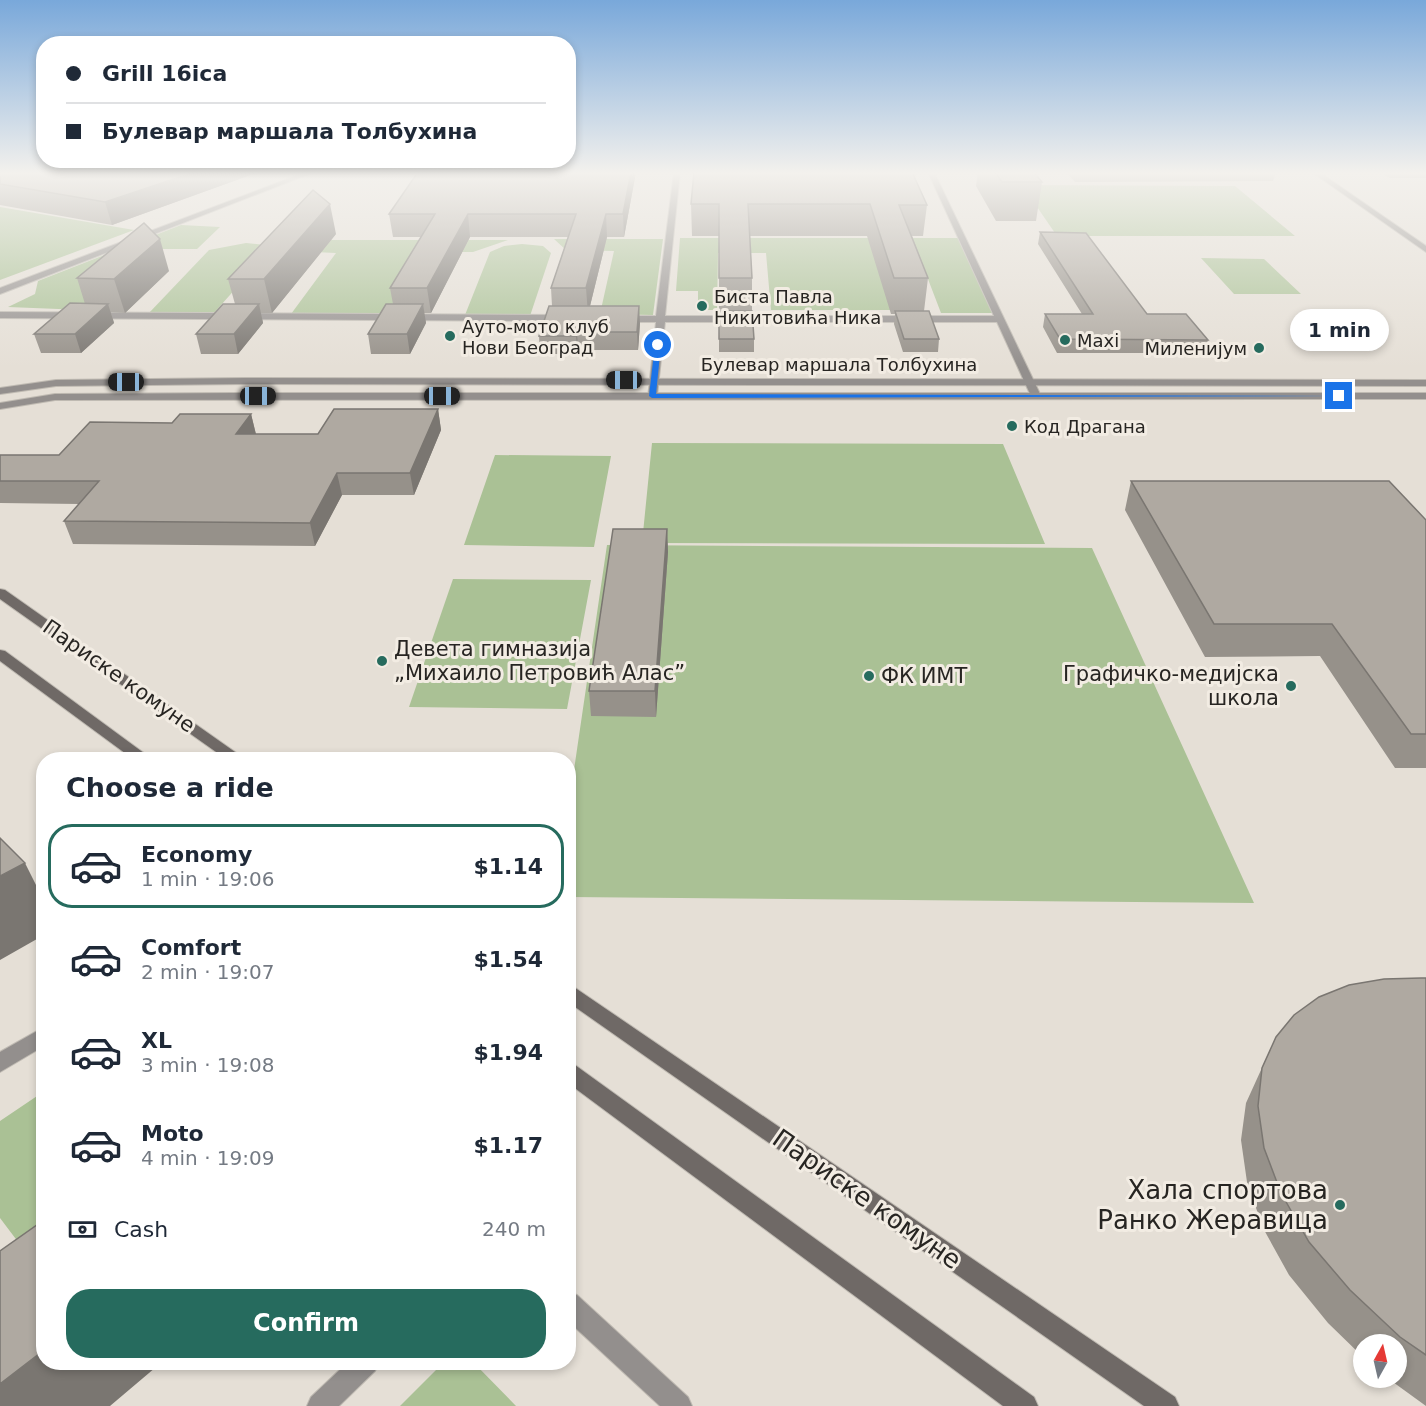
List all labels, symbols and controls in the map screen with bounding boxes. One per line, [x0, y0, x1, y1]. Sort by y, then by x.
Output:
text: Grill 16ica [102, 61, 227, 86]
text: Булевар маршала Толбухина [102, 119, 477, 144]
place label: Биста Павла Никитовића Ника [714, 286, 881, 328]
marker: Биста Павла Никитовића Ника [695, 299, 709, 313]
callout: 1 min [1290, 309, 1388, 351]
place label: Ауто-мото клуб Нови Београд [462, 316, 609, 358]
text: 1 min [1308, 318, 1371, 342]
marker: Ауто-мото клуб Нови Београд [443, 329, 457, 343]
place label: Maxi [1077, 330, 1119, 351]
route start [644, 331, 671, 358]
marker: Maxi [1058, 333, 1072, 347]
place label: Миленијум [1144, 338, 1247, 359]
marker: Миленијум [1252, 341, 1266, 355]
street label: Булевар маршала Толбухина [701, 354, 977, 375]
car [606, 371, 642, 389]
car [108, 373, 144, 391]
route end [1325, 382, 1352, 409]
car [240, 387, 276, 405]
car [424, 387, 460, 405]
place label: Код Драгана [1024, 416, 1146, 437]
marker: Код Драгана [1005, 419, 1019, 433]
street label: Париске комуне [38, 615, 200, 737]
place label: Девета гимназија „Михаило Петровић Алас” [394, 637, 685, 685]
marker: Девета гимназија „Михаило Петровић Алас” [375, 654, 389, 668]
place label: Графичко-медијска школа [1063, 662, 1279, 710]
place label: ФК ИМТ [881, 664, 967, 688]
marker: ФК ИМТ [862, 669, 876, 683]
marker: Графичко-медијска школа [1284, 679, 1298, 693]
text: Choose a ride [66, 772, 274, 803]
icon: car [69, 839, 123, 893]
text: Economy [141, 842, 252, 867]
text: $1.14 [473, 854, 543, 879]
text: 1 min · 19:06 [141, 867, 275, 891]
icon: car [69, 932, 123, 986]
text: Comfort [141, 935, 241, 960]
text: $1.54 [473, 947, 543, 972]
text: 2 min · 19:07 [141, 960, 275, 984]
icon: car [69, 1025, 123, 1079]
text: XL [141, 1028, 172, 1053]
text: $1.94 [473, 1040, 543, 1065]
text: 3 min · 19:08 [141, 1053, 275, 1077]
icon: car [69, 1118, 123, 1172]
text: Moto [141, 1121, 204, 1146]
street label: Париске комуне [767, 1123, 967, 1275]
text: $1.17 [473, 1133, 543, 1158]
text: 4 min · 19:09 [141, 1146, 275, 1170]
place label: Хала спортова Ранко Жеравица [1097, 1175, 1328, 1235]
marker: Хала спортова Ранко Жеравица [1333, 1198, 1347, 1212]
icon: cash [66, 1213, 99, 1246]
text: Cash [114, 1217, 168, 1242]
text: 240 m [482, 1217, 546, 1241]
button: Confirm [66, 1289, 546, 1358]
north arrow [1353, 1334, 1407, 1388]
map controls [1353, 1334, 1407, 1388]

